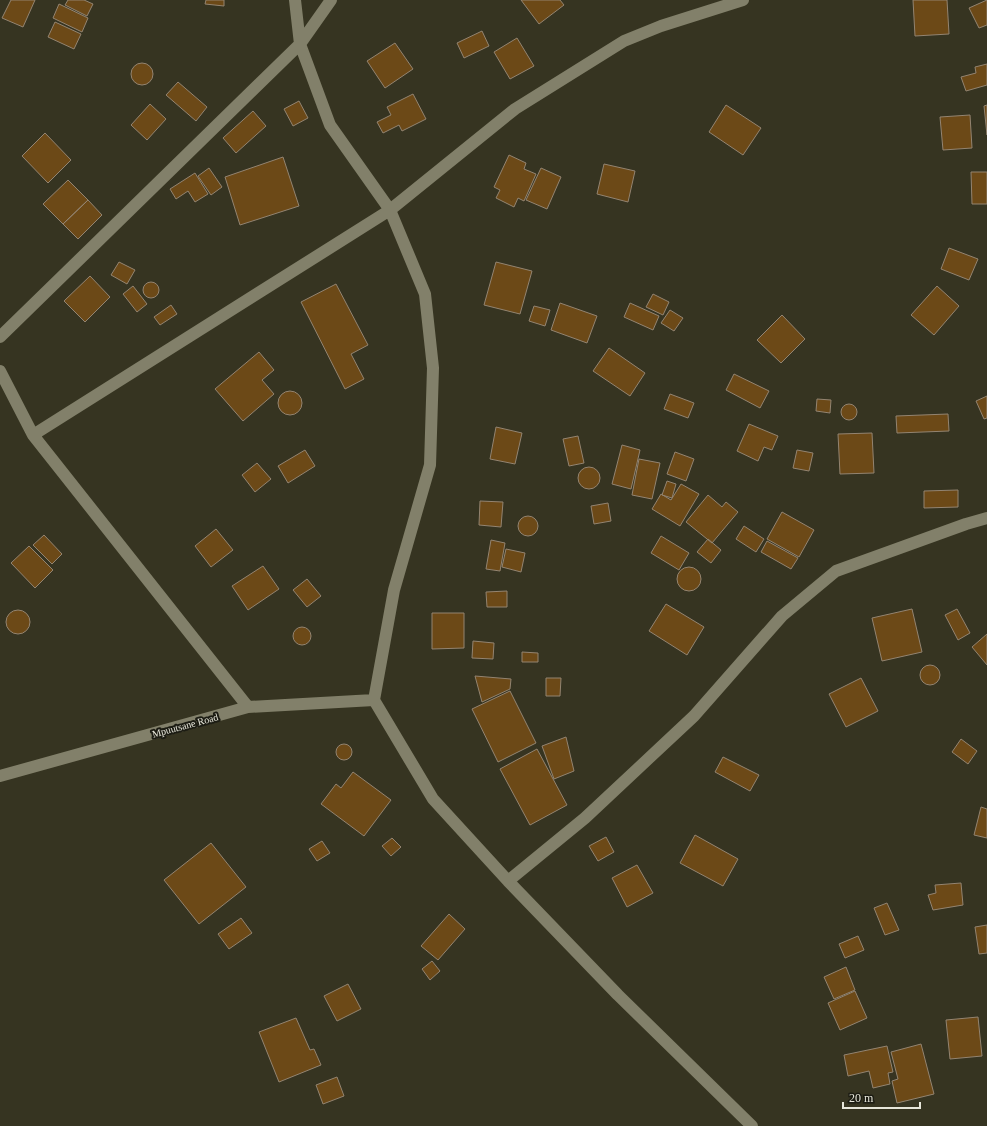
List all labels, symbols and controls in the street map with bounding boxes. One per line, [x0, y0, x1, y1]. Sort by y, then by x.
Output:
street label: Mpuutsane Road [151, 711, 219, 740]
scale bar [843, 1084, 920, 1110]
text: 20 m [849, 1091, 874, 1105]

